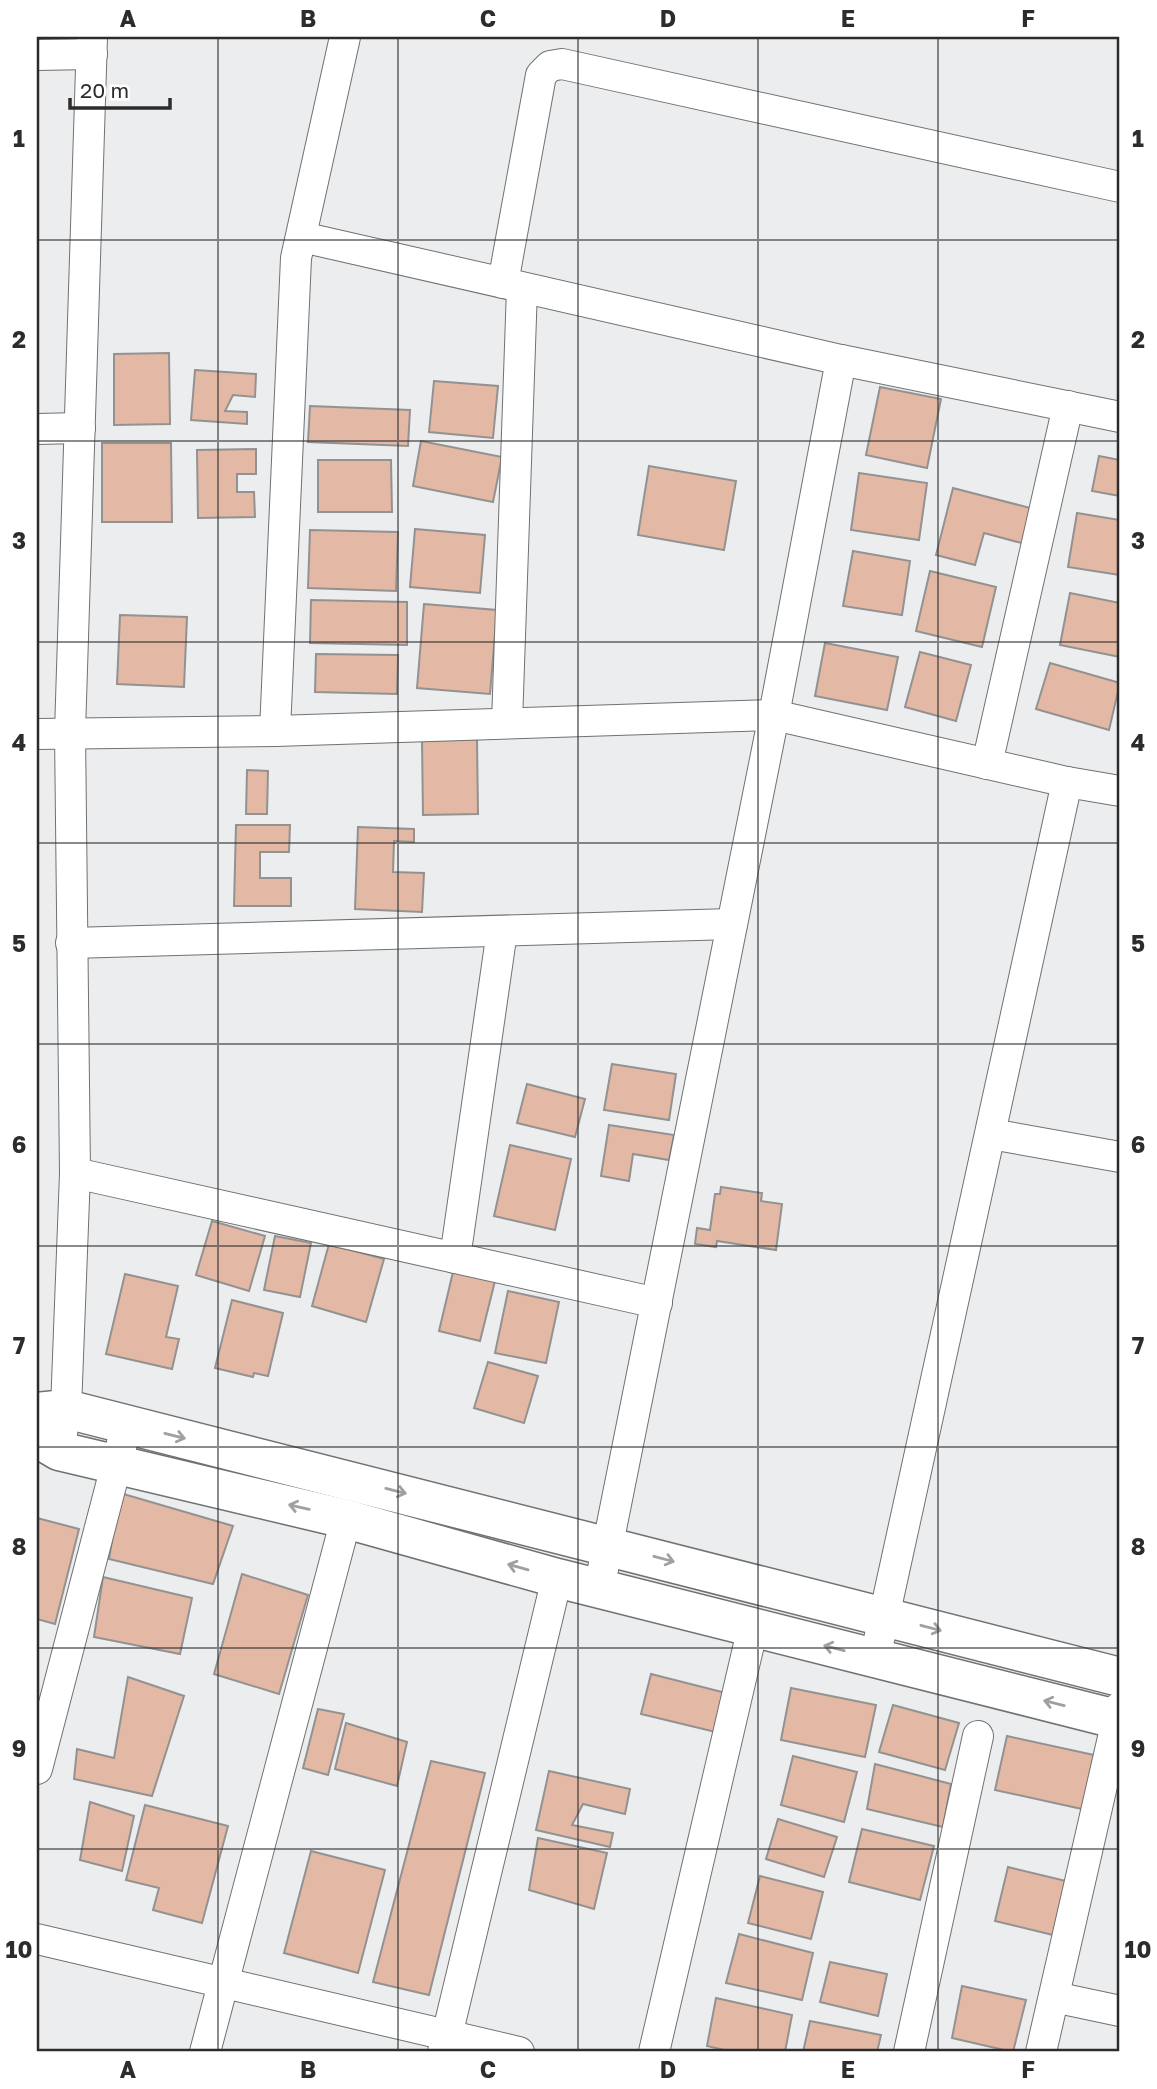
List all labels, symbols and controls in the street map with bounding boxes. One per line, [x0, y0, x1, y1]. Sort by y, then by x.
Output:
text: A [120, 4, 137, 32]
text: B [300, 4, 316, 32]
text: C [480, 4, 496, 32]
text: D [660, 4, 676, 32]
text: E [841, 4, 855, 32]
text: F [1021, 4, 1035, 32]
scale bar [70, 66, 170, 110]
text: 20 m [80, 77, 129, 103]
text: 1 [13, 124, 25, 152]
text: 1 [1132, 124, 1144, 152]
text: 2 [12, 325, 26, 353]
text: 2 [1131, 325, 1145, 353]
text: 3 [12, 526, 26, 554]
text: 3 [1131, 526, 1145, 554]
text: 4 [12, 728, 26, 756]
text: 4 [1131, 728, 1145, 756]
text: 5 [12, 929, 26, 957]
text: 5 [1131, 929, 1145, 957]
text: 6 [12, 1130, 26, 1158]
text: 6 [1131, 1130, 1145, 1158]
text: 7 [13, 1331, 25, 1359]
text: 7 [1132, 1331, 1144, 1359]
one-way arrow [163, 1430, 186, 1443]
one-way arrow [384, 1485, 406, 1498]
one-way arrow [288, 1500, 311, 1514]
text: 8 [12, 1532, 26, 1560]
text: 8 [1131, 1532, 1145, 1560]
one-way arrow [652, 1553, 675, 1566]
one-way arrow [507, 1560, 529, 1573]
one-way arrow [920, 1623, 942, 1636]
one-way arrow [823, 1641, 845, 1654]
one-way arrow [1043, 1696, 1066, 1709]
text: 9 [12, 1734, 26, 1762]
text: 9 [1131, 1734, 1145, 1762]
text: 10 [6, 1935, 32, 1963]
text: 10 [1125, 1935, 1151, 1963]
text: A [120, 2055, 137, 2083]
text: B [300, 2055, 316, 2083]
text: C [480, 2055, 496, 2083]
text: D [660, 2055, 676, 2083]
text: E [841, 2055, 855, 2083]
text: F [1021, 2055, 1035, 2083]

